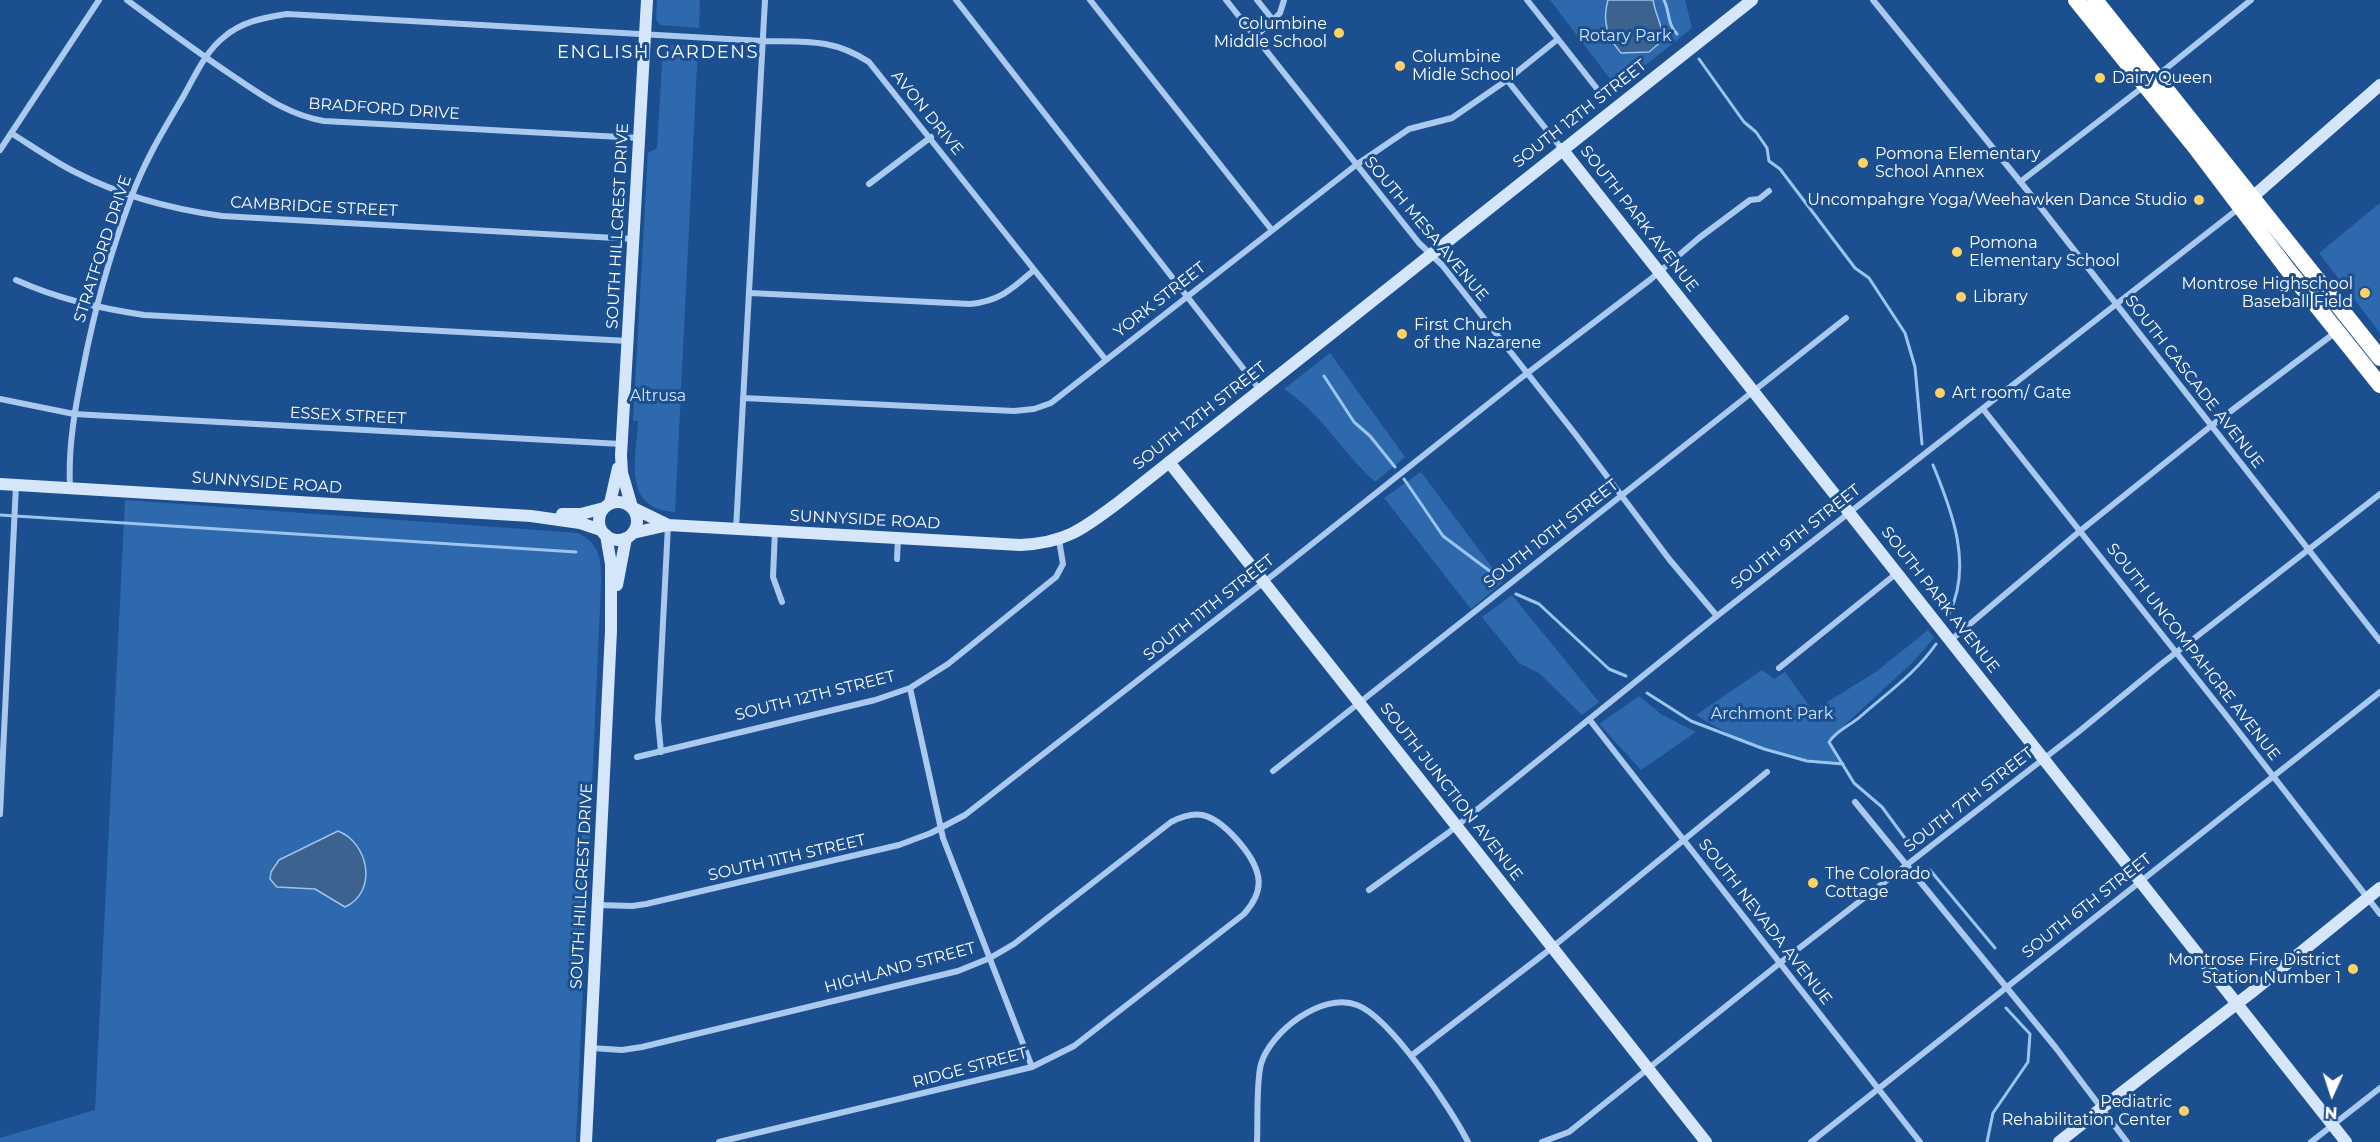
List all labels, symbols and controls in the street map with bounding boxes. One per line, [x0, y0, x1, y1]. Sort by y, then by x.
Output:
place label: Columbine Middle School [1214, 14, 1327, 52]
marker: Columbine Middle School [1332, 26, 1346, 40]
park label: Rotary Park [1579, 26, 1671, 46]
district label: ENGLISH GARDENS [557, 42, 759, 64]
place label: Columbine Midle School [1412, 47, 1515, 85]
street label: SOUTH 12TH STREET [1509, 56, 1651, 172]
marker: Columbine Midle School [1393, 59, 1407, 73]
street label: AVON DRIVE [887, 67, 967, 159]
place label: Dairy Queen [2112, 68, 2212, 88]
marker: Dairy Queen [2093, 71, 2107, 85]
street label: BRADFORD DRIVE [308, 94, 460, 124]
street label: SOUTH HILLCREST DRIVE [603, 123, 633, 329]
street label: SOUTH PARK AVENUE [1576, 142, 1702, 296]
place label: Pomona Elementary School Annex [1875, 144, 2040, 182]
street label: SOUTH MESA AVENUE [1360, 153, 1492, 305]
marker: Pomona Elementary School Annex [1856, 156, 1870, 170]
street label: STRATFORD DRIVE [70, 173, 136, 325]
place label: Uncompahgre Yoga/Weehawken Dance Studio [1807, 190, 2187, 210]
street label: CAMBRIDGE STREET [230, 193, 398, 221]
marker: Uncompahgre Yoga/Weehawken Dance Studio [2192, 193, 2206, 207]
place label: Pomona Elementary School [1969, 233, 2120, 271]
marker: Pomona Elementary School [1950, 245, 1964, 259]
street label: YORK STREET [1110, 258, 1210, 342]
place label: Montrose Highschool Baseball Field [2182, 274, 2353, 312]
marker: Montrose Highschool Baseball Field [2358, 286, 2372, 300]
place label: Library [1973, 287, 2028, 307]
marker: Library [1954, 290, 1968, 304]
street label: SOUTH CASCADE AVENUE [2121, 292, 2267, 472]
place label: First Church of the Nazarene [1414, 315, 1541, 353]
marker: First Church of the Nazarene [1395, 327, 1409, 341]
street label: SOUTH 12TH STREET [1129, 358, 1271, 474]
place label: Art room/ Gate [1952, 383, 2071, 403]
park label: Altrusa [630, 386, 686, 406]
marker: Art room/ Gate [1933, 386, 1947, 400]
street label: ESSEX STREET [289, 403, 407, 429]
street label: SUNNYSIDE ROAD [191, 468, 343, 498]
street label: SOUTH 10TH STREET [1480, 475, 1622, 593]
street label: SOUTH 9TH STREET [1727, 481, 1865, 593]
street label: SUNNYSIDE ROAD [789, 506, 941, 534]
street label: SOUTH PARK AVENUE [1877, 523, 2003, 677]
street label: SOUTH UNCOMPAHGRE AVENUE [2102, 540, 2284, 764]
street label: SOUTH 11TH STREET [1140, 551, 1278, 665]
street label: SOUTH 12TH STREET [733, 667, 897, 725]
street label: SOUTH JUNCTION AVENUE [1376, 699, 1526, 885]
park label: Archmont Park [1711, 704, 1833, 724]
street label: SOUTH 7TH STREET [1900, 744, 2038, 856]
street label: SOUTH HILLCREST DRIVE [567, 783, 597, 989]
street label: SOUTH 11TH STREET [706, 831, 868, 885]
street label: SOUTH NEVADA AVENUE [1694, 835, 1836, 1009]
street label: SOUTH 6TH STREET [2018, 849, 2156, 963]
place label: The Colorado Cottage [1825, 864, 1930, 902]
marker: The Colorado Cottage [1806, 876, 1820, 890]
street label: HIGHLAND STREET [822, 939, 978, 997]
place label: Montrose Fire District Station Number 1 [2168, 950, 2341, 988]
marker: Montrose Fire District Station Number 1 [2346, 962, 2360, 976]
street label: RIDGE STREET [911, 1043, 1029, 1093]
north arrow [2302, 1064, 2362, 1124]
place label: Pediatric Rehabilitation Center [2002, 1092, 2172, 1130]
text: N [2324, 1103, 2338, 1122]
marker: Pediatric Rehabilitation Center [2177, 1104, 2191, 1118]

